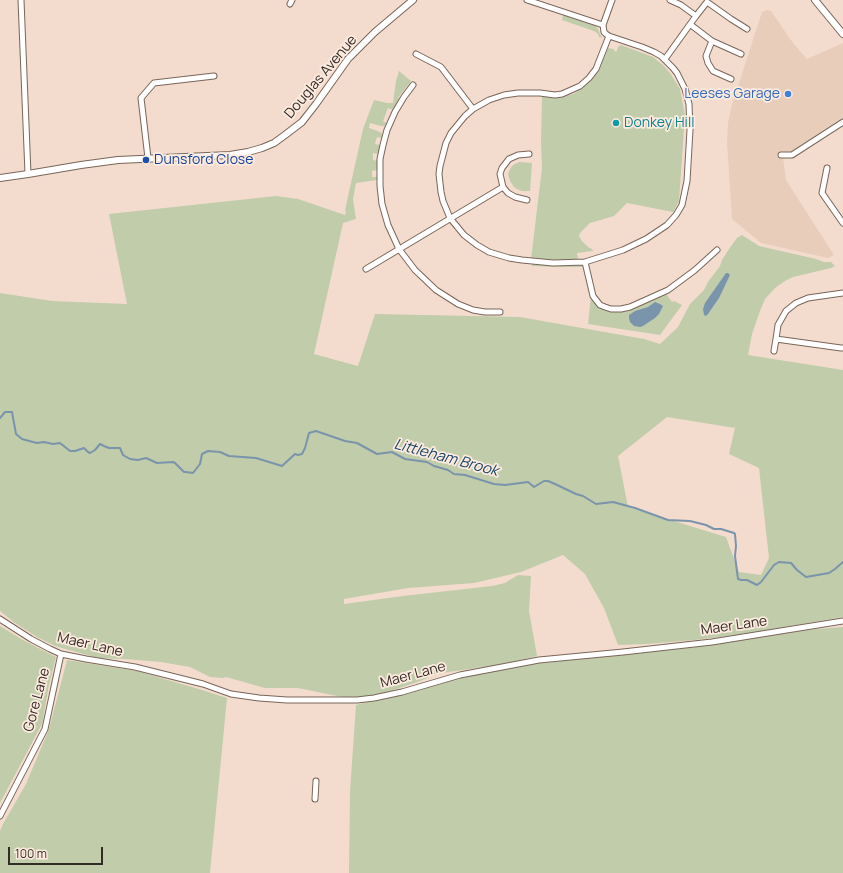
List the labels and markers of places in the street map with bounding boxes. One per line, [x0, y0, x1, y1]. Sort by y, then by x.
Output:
place label: Leeses Garage [684, 86, 780, 102]
marker: Leeses Garage [783, 89, 793, 99]
place label: Donkey Hill [624, 115, 694, 131]
marker: Donkey Hill [611, 118, 621, 128]
place label: Dunsford Close [154, 152, 253, 168]
marker: Dunsford Close [141, 155, 151, 165]

